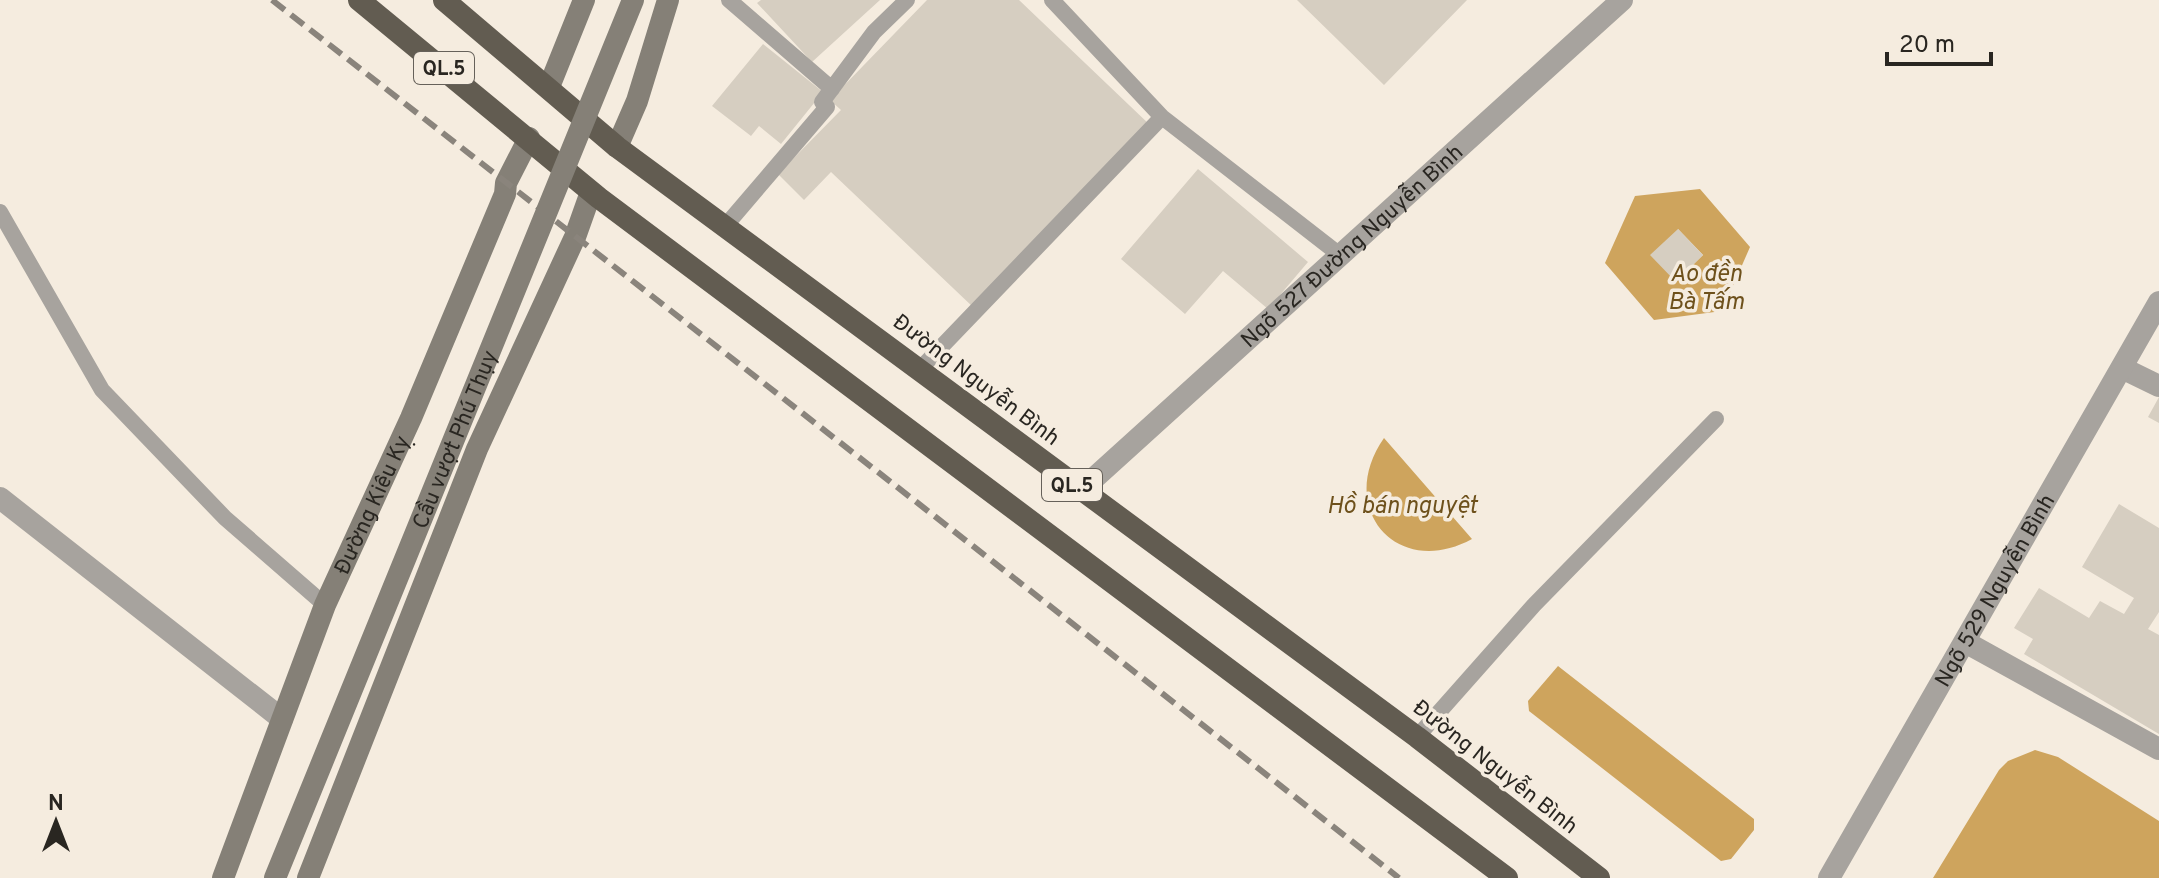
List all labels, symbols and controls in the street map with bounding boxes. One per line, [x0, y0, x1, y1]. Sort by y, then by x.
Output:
scale bar [1887, 16, 1991, 66]
text: 20 m [1899, 31, 1955, 61]
road number: QL.5 [414, 52, 474, 84]
street label: Ngõ 527 Đường Nguyễn Bình [1236, 140, 1470, 355]
water label: Ao đền Bà Tấm [1668, 259, 1744, 318]
street label: Đường Nguyễn Bình [887, 308, 1066, 453]
street label: Cầu vượt Phú Thụy [408, 347, 505, 533]
street label: Đường Kiêu Kỵ [330, 432, 417, 579]
road number: QL.5 [1042, 469, 1102, 501]
street label: Ngõ 529 Nguyễn Bình [1930, 490, 2062, 692]
water label: Hồ bán nguyệt [1327, 491, 1479, 522]
street label: Đường Nguyễn Bình [1407, 694, 1584, 841]
north arrow [16, 782, 96, 862]
text: N [48, 791, 64, 818]

